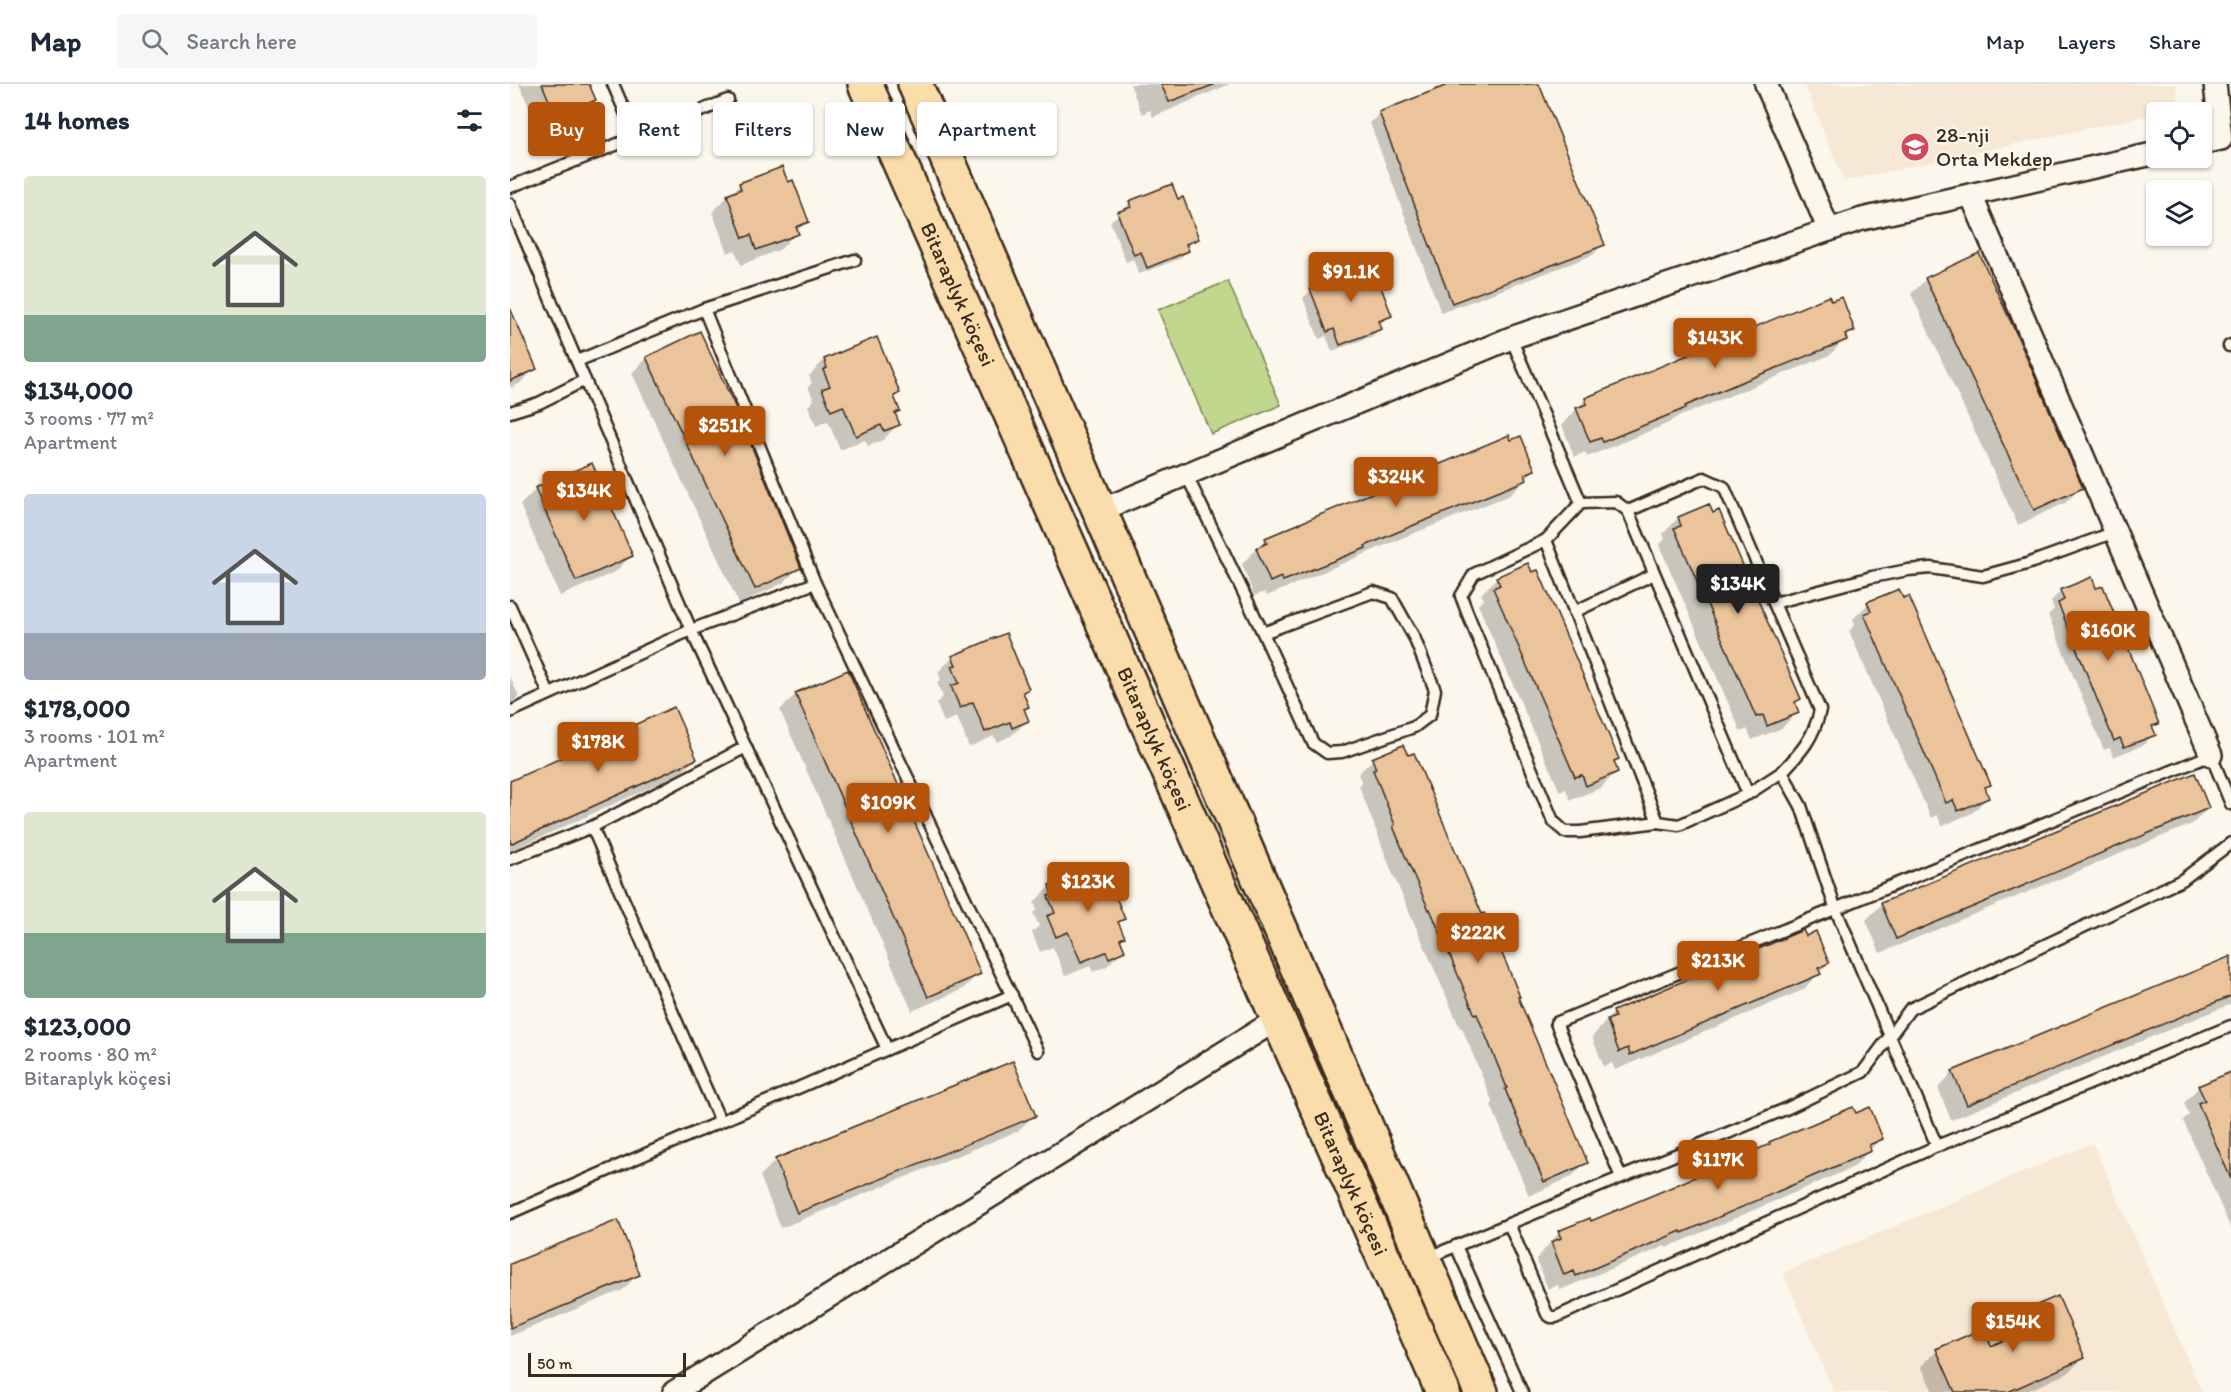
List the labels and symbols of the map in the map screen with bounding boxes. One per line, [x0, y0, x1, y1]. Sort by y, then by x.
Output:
place label: 28-nji Orta Mekdep [1936, 122, 2053, 171]
school or university icon: 28-nji Orta Mekdep [1899, 131, 1931, 163]
street label: Bitaraplyk köçesi [916, 218, 1001, 370]
pin: $91.1K [1302, 252, 1400, 303]
pin: $143K [1673, 318, 1757, 369]
pin: $251K [683, 406, 767, 457]
pin: $324K [1354, 457, 1438, 508]
pin: $134K [542, 471, 626, 522]
pin: $134K [1696, 564, 1780, 615]
pin: $160K [2066, 611, 2150, 662]
street label: Bitaraplyk köçesi [1112, 663, 1198, 815]
pin: $178K [556, 722, 640, 773]
pin: $109K [846, 783, 930, 834]
pin: $123K [1046, 862, 1130, 913]
pin: $222K [1436, 913, 1520, 964]
pin: $213K [1676, 941, 1760, 992]
street label: Bitaraplyk köçesi [1309, 1107, 1394, 1259]
pin: $117K [1676, 1140, 1760, 1191]
pin: $154K [1971, 1302, 2055, 1353]
scale bar [528, 1350, 686, 1378]

